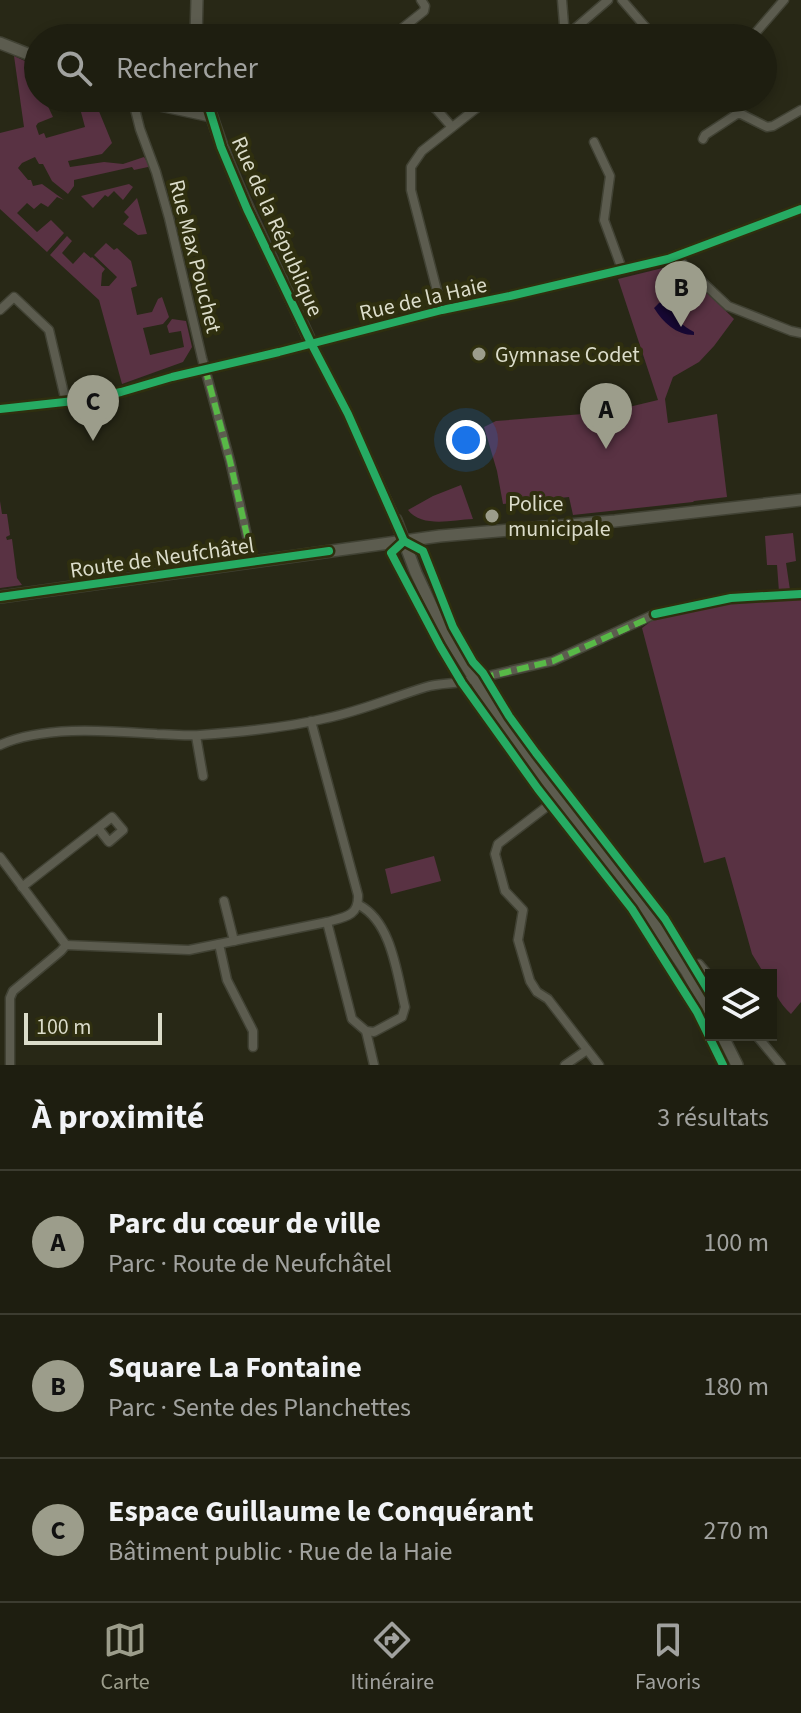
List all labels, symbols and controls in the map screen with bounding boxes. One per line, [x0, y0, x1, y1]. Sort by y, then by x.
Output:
search box [24, 24, 777, 112]
icon: search [52, 46, 96, 90]
text: Rechercher [116, 47, 258, 90]
street label: Rue de la République [223, 131, 331, 322]
street label: Rue Max Pouchet [161, 176, 230, 337]
pin: B [655, 261, 707, 327]
street label: Rue de la Haie [356, 269, 490, 329]
place label: Gymnase Codet [495, 339, 640, 371]
marker: Gymnase Codet [470, 345, 488, 363]
pin: C [67, 375, 119, 441]
pin: A [580, 383, 632, 449]
your location [446, 420, 486, 460]
place label: Police municipale [508, 488, 611, 545]
marker: Police municipale [483, 507, 501, 525]
street label: Route de Neufchâtel [68, 529, 256, 587]
map controls [705, 969, 777, 1041]
button: layers [705, 969, 777, 1041]
scale bar [24, 1009, 162, 1045]
text: 100 m [36, 1011, 91, 1043]
text: À proximité [32, 1093, 204, 1142]
text: 3 résultats [657, 1099, 769, 1136]
text: Parc du cœur de ville [108, 1202, 381, 1245]
text: A [51, 1224, 65, 1261]
text: 100 m [703, 1224, 769, 1261]
text: Parc · Route de Neufchâtel [108, 1245, 392, 1282]
text: Square La Fontaine [108, 1346, 362, 1389]
text: B [50, 1368, 66, 1405]
text: 180 m [703, 1368, 769, 1405]
text: Parc · Sente des Planchettes [108, 1389, 411, 1426]
text: Espace Guillaume le Conquérant [108, 1490, 534, 1533]
text: C [50, 1512, 66, 1549]
text: 270 m [703, 1512, 769, 1549]
text: Bâtiment public · Rue de la Haie [108, 1533, 452, 1570]
tab: Carte [100, 1618, 150, 1698]
tab: Itinéraire [351, 1618, 434, 1698]
tab: Favoris [635, 1618, 701, 1698]

